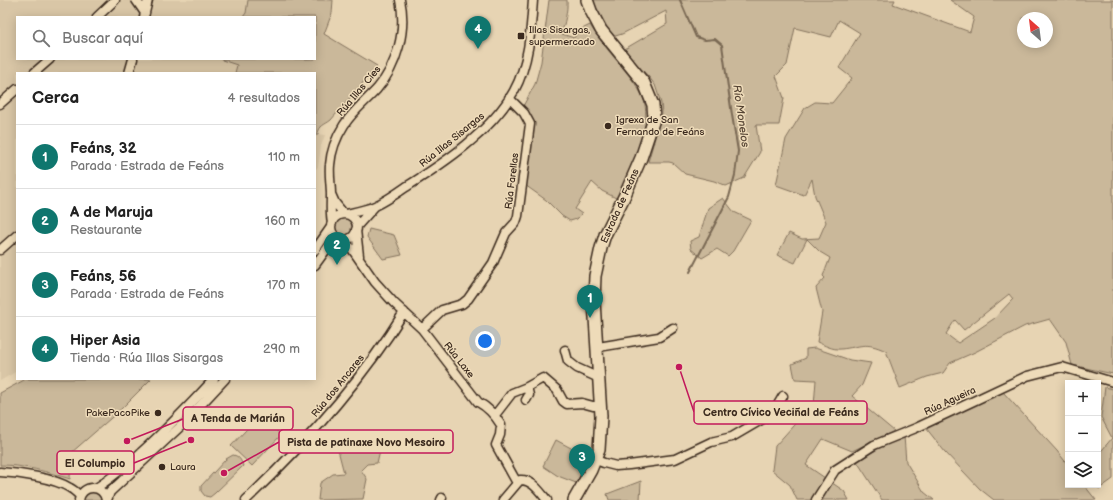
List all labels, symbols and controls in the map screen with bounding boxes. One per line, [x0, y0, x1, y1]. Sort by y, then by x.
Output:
north arrow [1017, 12, 1053, 48]
search box [16, 16, 316, 60]
pin: 4 [465, 16, 491, 49]
place label: Illas Sisargas, supermercado [529, 24, 595, 48]
icon: search [30, 27, 52, 49]
text: Buscar aquí [62, 29, 143, 48]
marker: Illas Sisargas, supermercado [516, 31, 526, 41]
street label: Rúa Illas Cíes [334, 63, 384, 119]
water label: Río Monelos [730, 84, 752, 149]
text: Cerca [32, 88, 79, 108]
text: 4 resultados [228, 90, 300, 106]
street label: Rúa Illas Sisargas [417, 110, 487, 170]
place label: Igrexa de San Fernando de Feáns [616, 114, 704, 138]
marker: Igrexa de San Fernando de Feáns [603, 121, 613, 131]
text: Feáns, 32 [70, 139, 136, 158]
text: 1 [42, 149, 48, 165]
text: 110 m [268, 149, 300, 165]
street label: Rúa Farellas [503, 152, 521, 210]
text: Parada · Estrada de Feáns [70, 158, 224, 174]
street label: Estrada de Feáns [598, 167, 642, 245]
text: A de Maruja [70, 203, 153, 222]
text: 2 [41, 213, 49, 229]
text: 160 m [265, 213, 300, 229]
text: Restaurante [70, 222, 142, 238]
pin: 2 [324, 232, 350, 265]
text: Feáns, 56 [70, 267, 136, 286]
text: 3 [41, 277, 49, 293]
text: 170 m [267, 277, 300, 293]
pin: 1 [577, 285, 603, 318]
text: Parada · Estrada de Feáns [70, 286, 224, 302]
text: Hiper Asia [70, 331, 140, 350]
your location [475, 331, 495, 351]
street label: Rúa Laxe [441, 340, 477, 380]
text: 4 [41, 341, 49, 357]
text: 290 m [263, 341, 300, 357]
text: Tienda · Rúa Illas Sisargas [70, 350, 223, 366]
street label: Rúa dos Ancares [309, 352, 367, 420]
map controls [1065, 380, 1101, 488]
button: + [1065, 380, 1101, 416]
street label: Rúa Agueira [922, 384, 978, 418]
callout: Centro Cívico Veciñal de Feáns [694, 401, 867, 424]
text: Centro Cívico Veciñal de Feáns [703, 406, 860, 419]
place label: PakePacoPike [86, 407, 150, 419]
callout: A Tenda de Marián [183, 407, 293, 430]
marker: PakePacoPike [153, 408, 163, 418]
text: A Tenda de Marián [190, 412, 285, 425]
button: − [1065, 416, 1101, 452]
callout: Pista de patinaxe Novo Mesoiro [279, 430, 453, 453]
text: Pista de patinaxe Novo Mesoiro [287, 436, 445, 449]
pin: 3 [569, 444, 595, 477]
callout: El Columpio [57, 451, 134, 474]
button: layers [1065, 452, 1101, 488]
text: El Columpio [65, 457, 125, 470]
place label: Laura [170, 461, 196, 473]
marker: Laura [157, 462, 167, 472]

